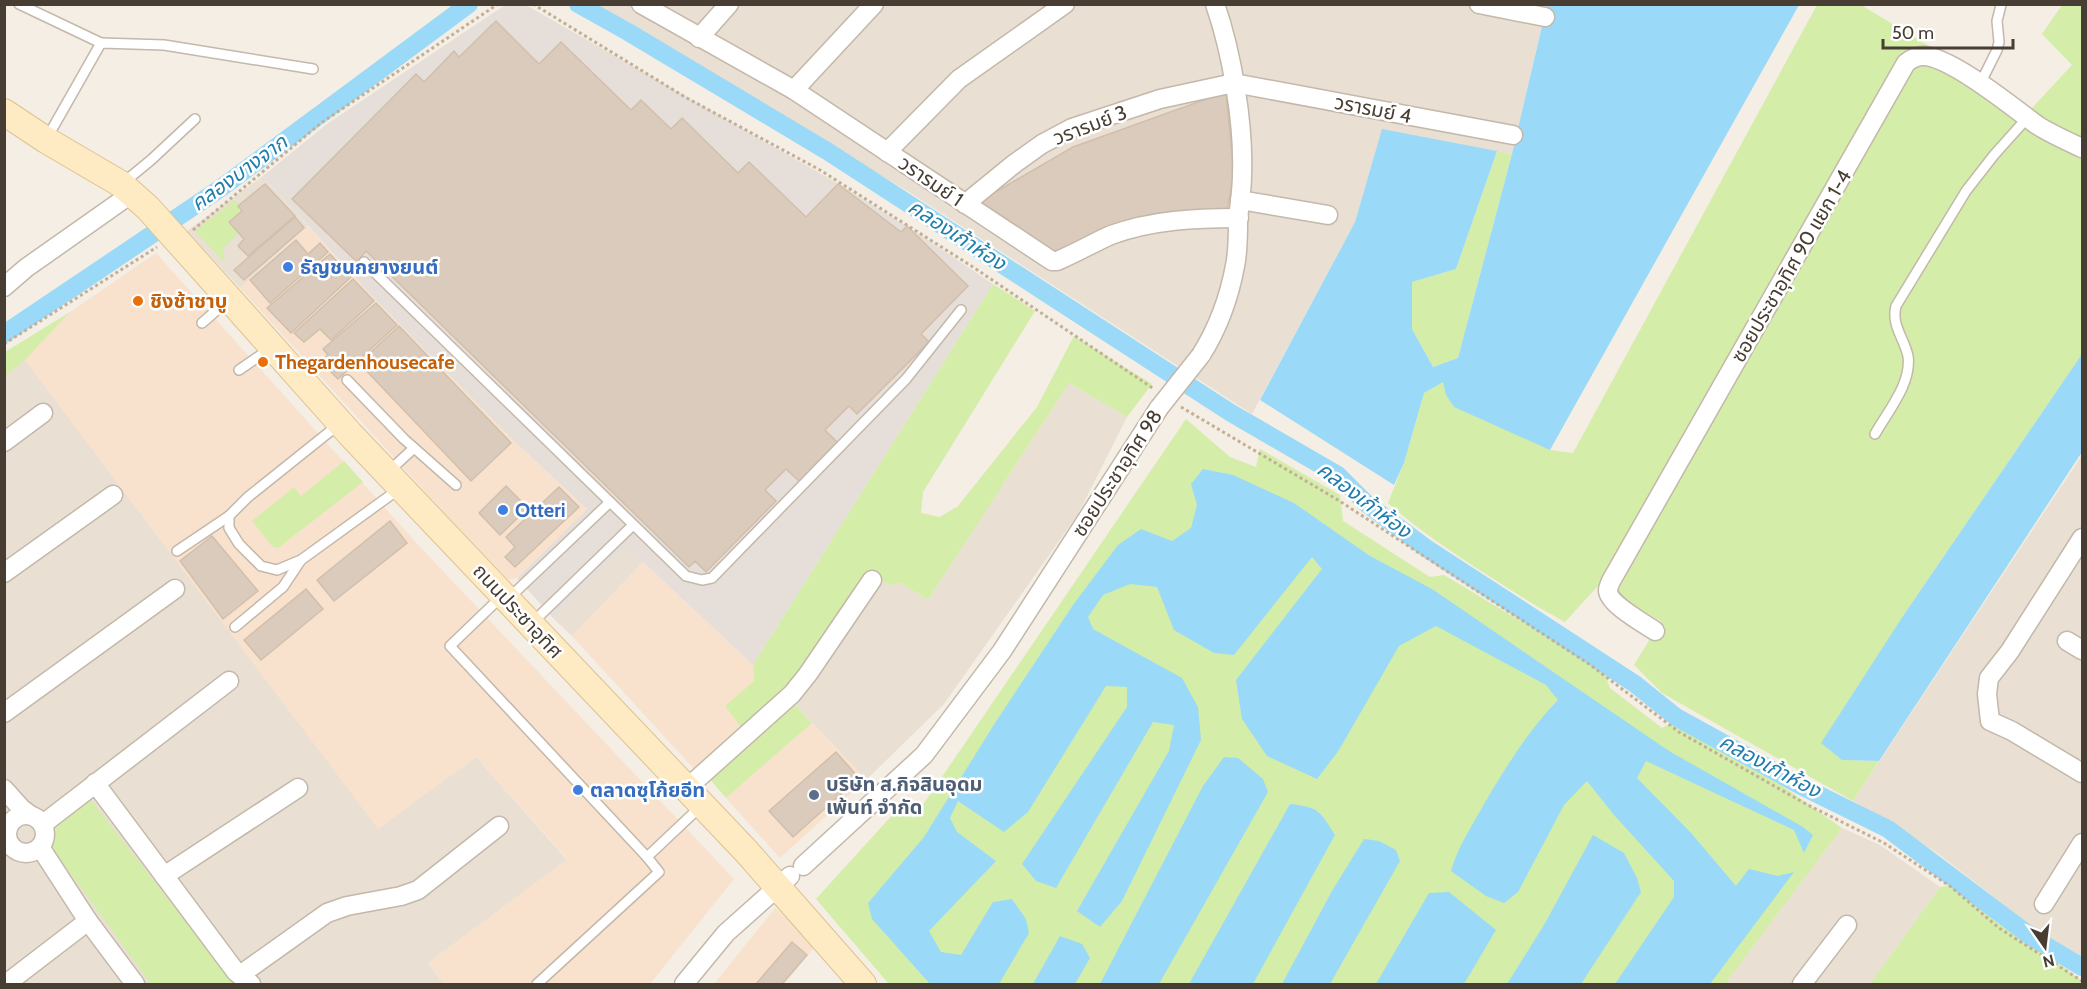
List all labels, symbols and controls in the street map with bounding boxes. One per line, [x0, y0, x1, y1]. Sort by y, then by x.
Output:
scale bar [1883, 12, 2014, 50]
text: 50 m [1892, 22, 1934, 44]
street label: วรารมย์ 4 [1333, 90, 1414, 128]
street label: วรารมย์ 3 [1050, 100, 1130, 150]
water label: คลองบางจาก [186, 128, 293, 216]
street label: วรารมย์ 1 [894, 151, 968, 211]
street label: ซอยประชาอุทิศ 90 แยก 1-4 [1726, 165, 1856, 367]
water label: คลองเก้าห้อง [904, 194, 1012, 276]
place label: ธัญชนกยางยนต์ [300, 255, 438, 279]
marker: ธัญชนกยางยนต์ [281, 260, 295, 274]
place label: ชิงช้าชาบู [150, 289, 227, 313]
marker: ชิงช้าชาบู [131, 294, 145, 308]
place label: Thegardenhousecafe [275, 350, 455, 374]
marker: Thegardenhousecafe [256, 355, 270, 369]
street label: ซอยประชาอุทิศ 98 [1067, 405, 1167, 541]
water label: คลองเก้าห้อง [1312, 456, 1418, 544]
place label: Otteri [515, 498, 566, 522]
marker: Otteri [496, 503, 510, 517]
street label: ถนนประชาอุทิศ [468, 559, 568, 663]
water label: คลองเก้าห้อง [1715, 728, 1827, 804]
place label: บริษัท ส.กิจสินอุดม เพ้นท์ จำกัด [826, 772, 982, 819]
place label: ตลาดซุโก้ยอีท [590, 778, 705, 802]
marker: ตลาดซุโก้ยอีท [571, 783, 585, 797]
marker: บริษัท ส.กิจสินอุดม เพ้นท์ จำกัด [807, 788, 821, 802]
north arrow [2015, 917, 2075, 977]
text: N [2041, 950, 2056, 972]

